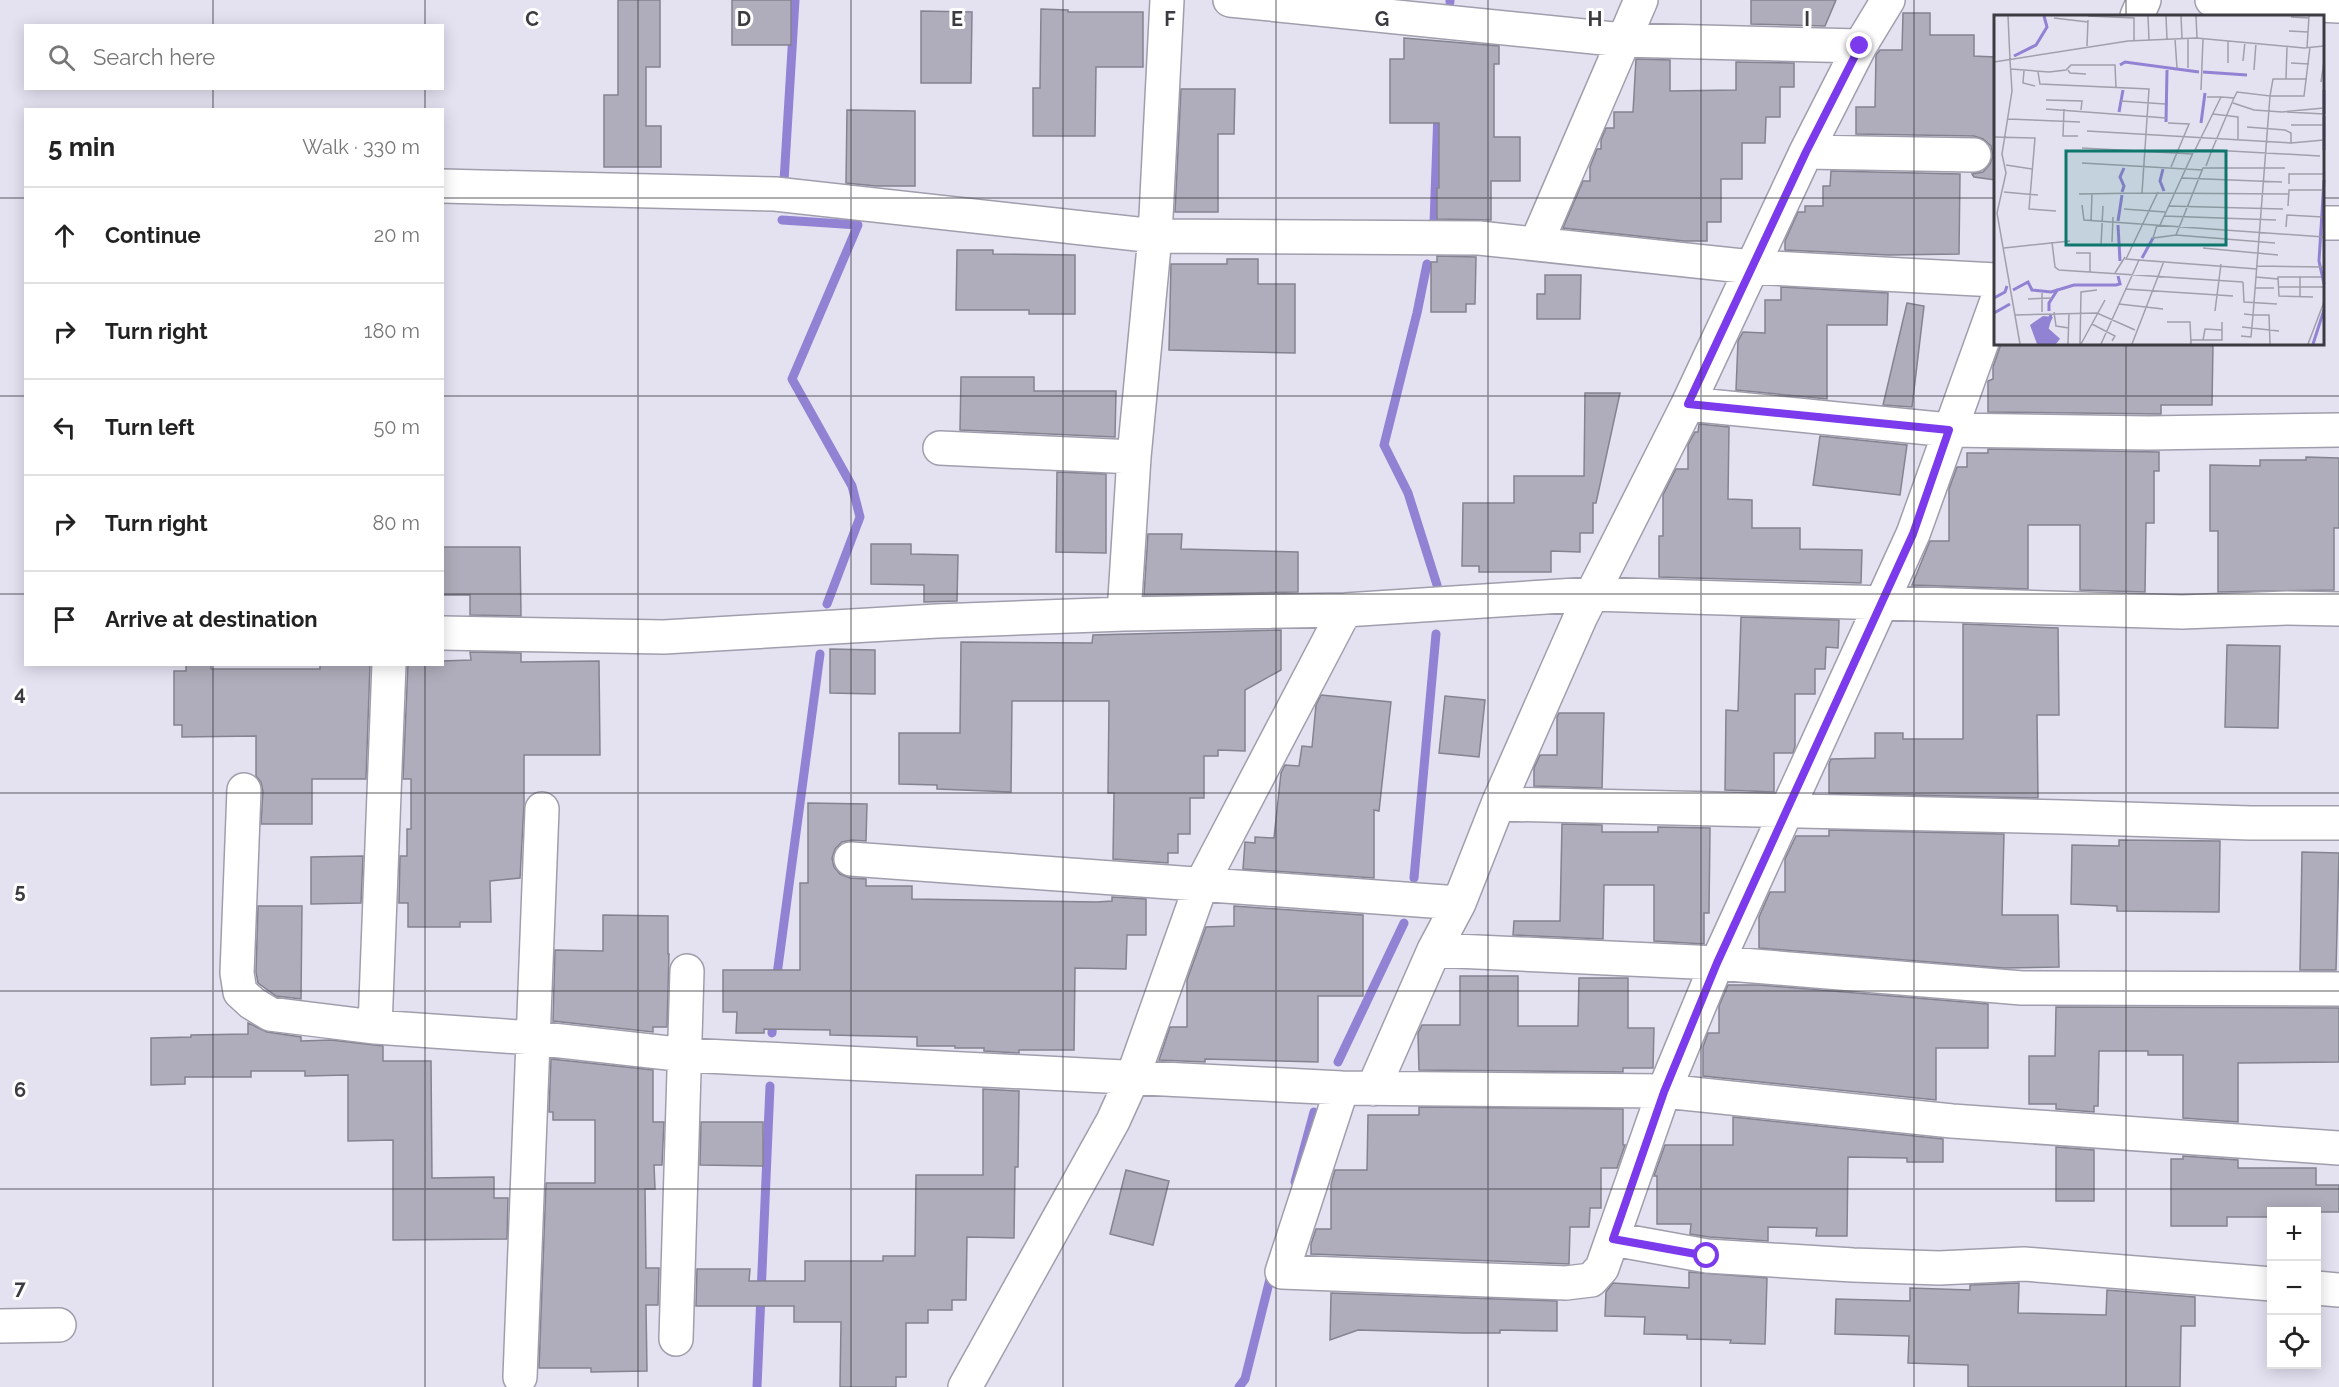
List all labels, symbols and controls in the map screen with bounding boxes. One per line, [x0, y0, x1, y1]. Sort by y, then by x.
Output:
text: C [525, 7, 539, 31]
text: D [737, 7, 751, 31]
text: E [951, 7, 963, 31]
text: F [1164, 7, 1176, 31]
text: G [1375, 7, 1389, 31]
text: H [1588, 7, 1602, 31]
text: I [1804, 7, 1810, 31]
inset map [1994, 15, 2324, 345]
search box [24, 24, 444, 90]
route end [1846, 32, 1872, 58]
icon: search [45, 41, 78, 74]
text: Search here [93, 44, 215, 70]
text: 5 min [48, 132, 115, 162]
text: Walk · 330 m [302, 135, 420, 159]
icon: ahead [48, 219, 81, 252]
text: Continue [105, 222, 201, 248]
text: 20 m [374, 223, 420, 247]
icon: right [48, 315, 81, 348]
text: Turn right [105, 318, 208, 344]
text: 180 m [364, 319, 420, 343]
icon: left [48, 411, 81, 444]
text: Turn left [105, 414, 195, 440]
text: 50 m [373, 415, 420, 439]
icon: right [48, 507, 81, 540]
text: Turn right [105, 510, 208, 536]
text: 80 m [372, 511, 420, 535]
icon: arrive [48, 603, 81, 636]
text: Arrive at destination [105, 606, 318, 632]
text: 4 [14, 681, 26, 705]
text: 5 [14, 879, 26, 903]
text: 6 [14, 1078, 26, 1102]
map controls [2267, 1207, 2321, 1369]
button: + [2267, 1207, 2321, 1261]
route start [1693, 1242, 1719, 1268]
button: − [2267, 1261, 2321, 1315]
text: 7 [14, 1276, 26, 1300]
button: locate [2267, 1315, 2321, 1369]

